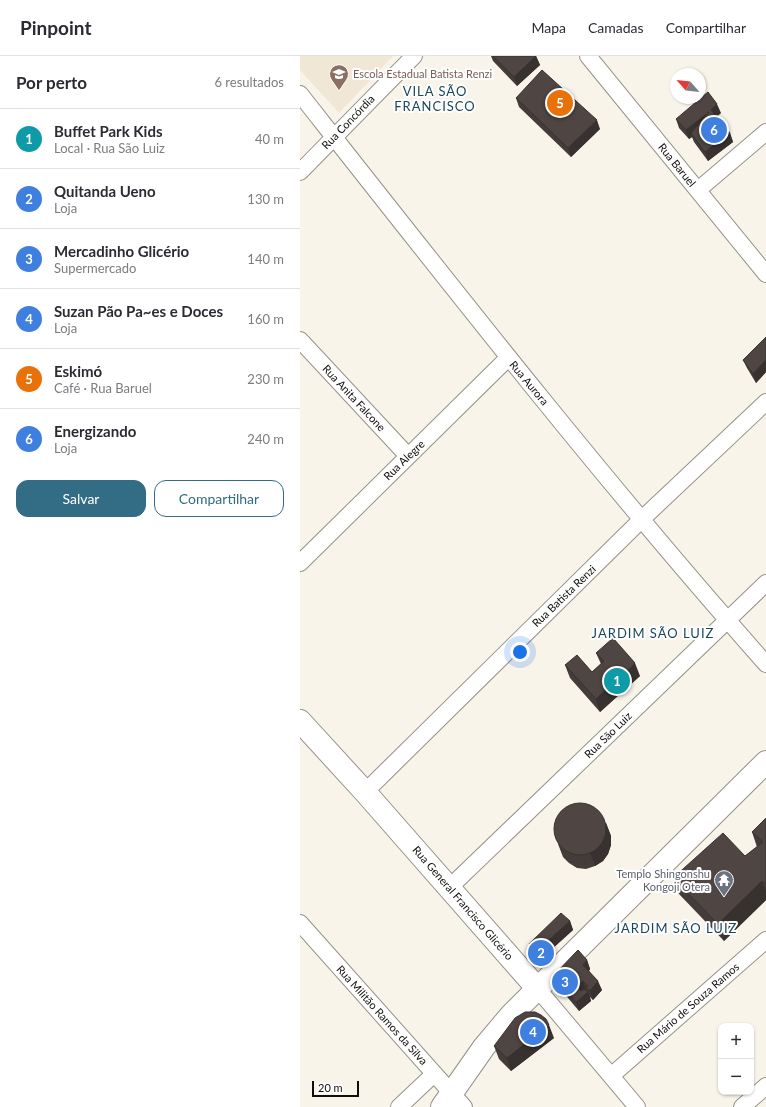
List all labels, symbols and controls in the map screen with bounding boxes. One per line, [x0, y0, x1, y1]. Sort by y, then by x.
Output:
text: Pinpoint [20, 16, 91, 39]
text: Mapa [531, 19, 566, 36]
text: Camadas [588, 19, 644, 36]
text: Compartilhar [666, 19, 746, 36]
school or university icon: Escola Estadual Batista Renzi [328, 63, 350, 91]
place label: Escola Estadual Batista Renzi [353, 67, 493, 80]
north arrow [670, 68, 706, 104]
text: Por perto [16, 72, 87, 93]
text: 6 resultados [214, 74, 284, 90]
district label: VILA SÃO FRANCISCO [394, 83, 476, 114]
pin: 5 [547, 88, 573, 118]
street label: Rua Concórdia [319, 92, 377, 151]
pin: 6 [701, 115, 727, 145]
text: Buffet Park Kids [54, 122, 163, 140]
text: 1 [25, 131, 33, 147]
text: 40 m [255, 131, 284, 147]
text: Local · Rua São Luiz [54, 140, 165, 156]
street label: Rua Baruel [656, 140, 699, 189]
text: Quitanda Ueno [54, 182, 156, 200]
text: 2 [25, 191, 33, 207]
text: 130 m [247, 191, 284, 207]
text: Loja [54, 200, 77, 216]
text: Mercadinho Glicério [54, 242, 189, 260]
text: 3 [25, 251, 33, 267]
text: 140 m [247, 251, 284, 267]
text: Supermercado [54, 260, 136, 276]
text: Suzan Pão Pa~es e Doces [54, 302, 223, 320]
text: 4 [25, 311, 33, 327]
text: 160 m [247, 311, 284, 327]
text: Loja [54, 320, 77, 336]
street label: Rua Aurora [507, 358, 552, 407]
text: Eskimó [54, 362, 102, 380]
street label: Rua Anita Falcone [320, 362, 389, 434]
text: 5 [25, 371, 33, 387]
text: 230 m [247, 371, 284, 387]
text: Café · Rua Baruel [54, 380, 152, 396]
text: Energizando [54, 422, 136, 440]
text: 6 [25, 431, 33, 447]
text: 240 m [247, 431, 284, 447]
street label: Rua Alegre [380, 437, 427, 482]
text: Loja [54, 440, 77, 456]
button: Salvar [16, 480, 146, 517]
button: Compartilhar [154, 480, 284, 517]
street label: Rua Batista Renzi [529, 562, 598, 629]
district label: JARDIM SÃO LUIZ [592, 625, 714, 641]
your location [510, 642, 530, 662]
pin: 1 [604, 666, 630, 696]
street label: Rua São Luiz [581, 709, 634, 760]
street label: Rua General Francisco Glicério [410, 843, 516, 962]
place label: Templo Shingonshu Kongoji Otera [616, 867, 710, 893]
temple icon: Templo Shingonshu Kongoji Otera [713, 869, 735, 897]
district label: JARDIM SÃO LUIZ [615, 920, 737, 936]
pin: 2 [528, 938, 554, 968]
street label: Rua Mário de Souza Ramos [634, 960, 742, 1055]
street label: Rua Militão Ramos da Silva [334, 962, 430, 1067]
pin: 3 [552, 967, 578, 997]
pin: 4 [520, 1017, 546, 1047]
map controls [718, 1023, 754, 1095]
button: + [718, 1023, 754, 1059]
button: − [718, 1059, 754, 1095]
scale bar [312, 1079, 359, 1098]
text: 20 m [318, 1081, 343, 1094]

